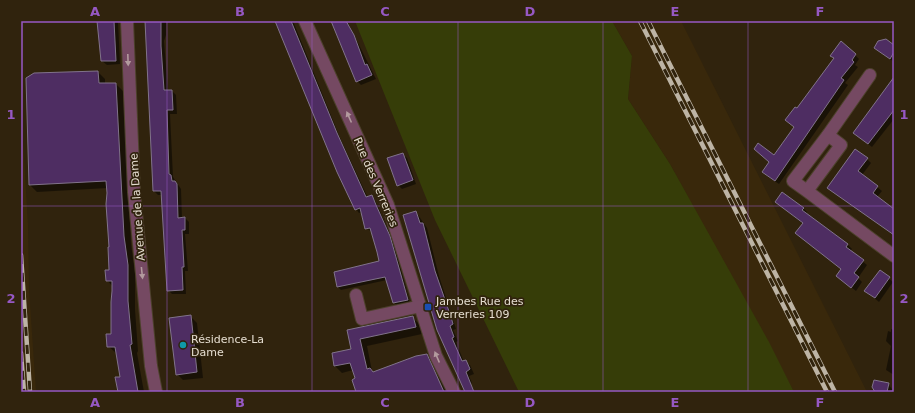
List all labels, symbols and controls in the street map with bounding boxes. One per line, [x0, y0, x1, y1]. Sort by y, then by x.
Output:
text: A [90, 4, 100, 19]
text: B [235, 4, 245, 19]
text: C [380, 4, 390, 19]
text: D [525, 4, 536, 19]
text: E [671, 4, 679, 19]
text: F [816, 4, 824, 19]
one-way arrow [125, 54, 132, 66]
text: 1 [6, 107, 16, 122]
text: 1 [899, 107, 909, 122]
one-way arrow [346, 112, 352, 123]
street label: Rue des Verreries [351, 135, 400, 229]
street label: Avenue de la Dame [127, 153, 148, 261]
one-way arrow [139, 267, 145, 280]
text: 2 [6, 291, 16, 306]
text: 2 [899, 291, 909, 306]
place label: Jambes Rue des Verreries 109 [435, 295, 524, 321]
marker: Jambes Rue des Verreries 109 [423, 302, 433, 312]
place label: Résidence-La Dame [191, 333, 264, 359]
marker: Résidence-La Dame [178, 340, 188, 350]
one-way arrow [434, 351, 441, 363]
text: A [90, 395, 100, 410]
text: B [235, 395, 245, 410]
text: C [380, 395, 390, 410]
text: D [525, 395, 536, 410]
text: E [671, 395, 679, 410]
text: F [816, 395, 824, 410]

